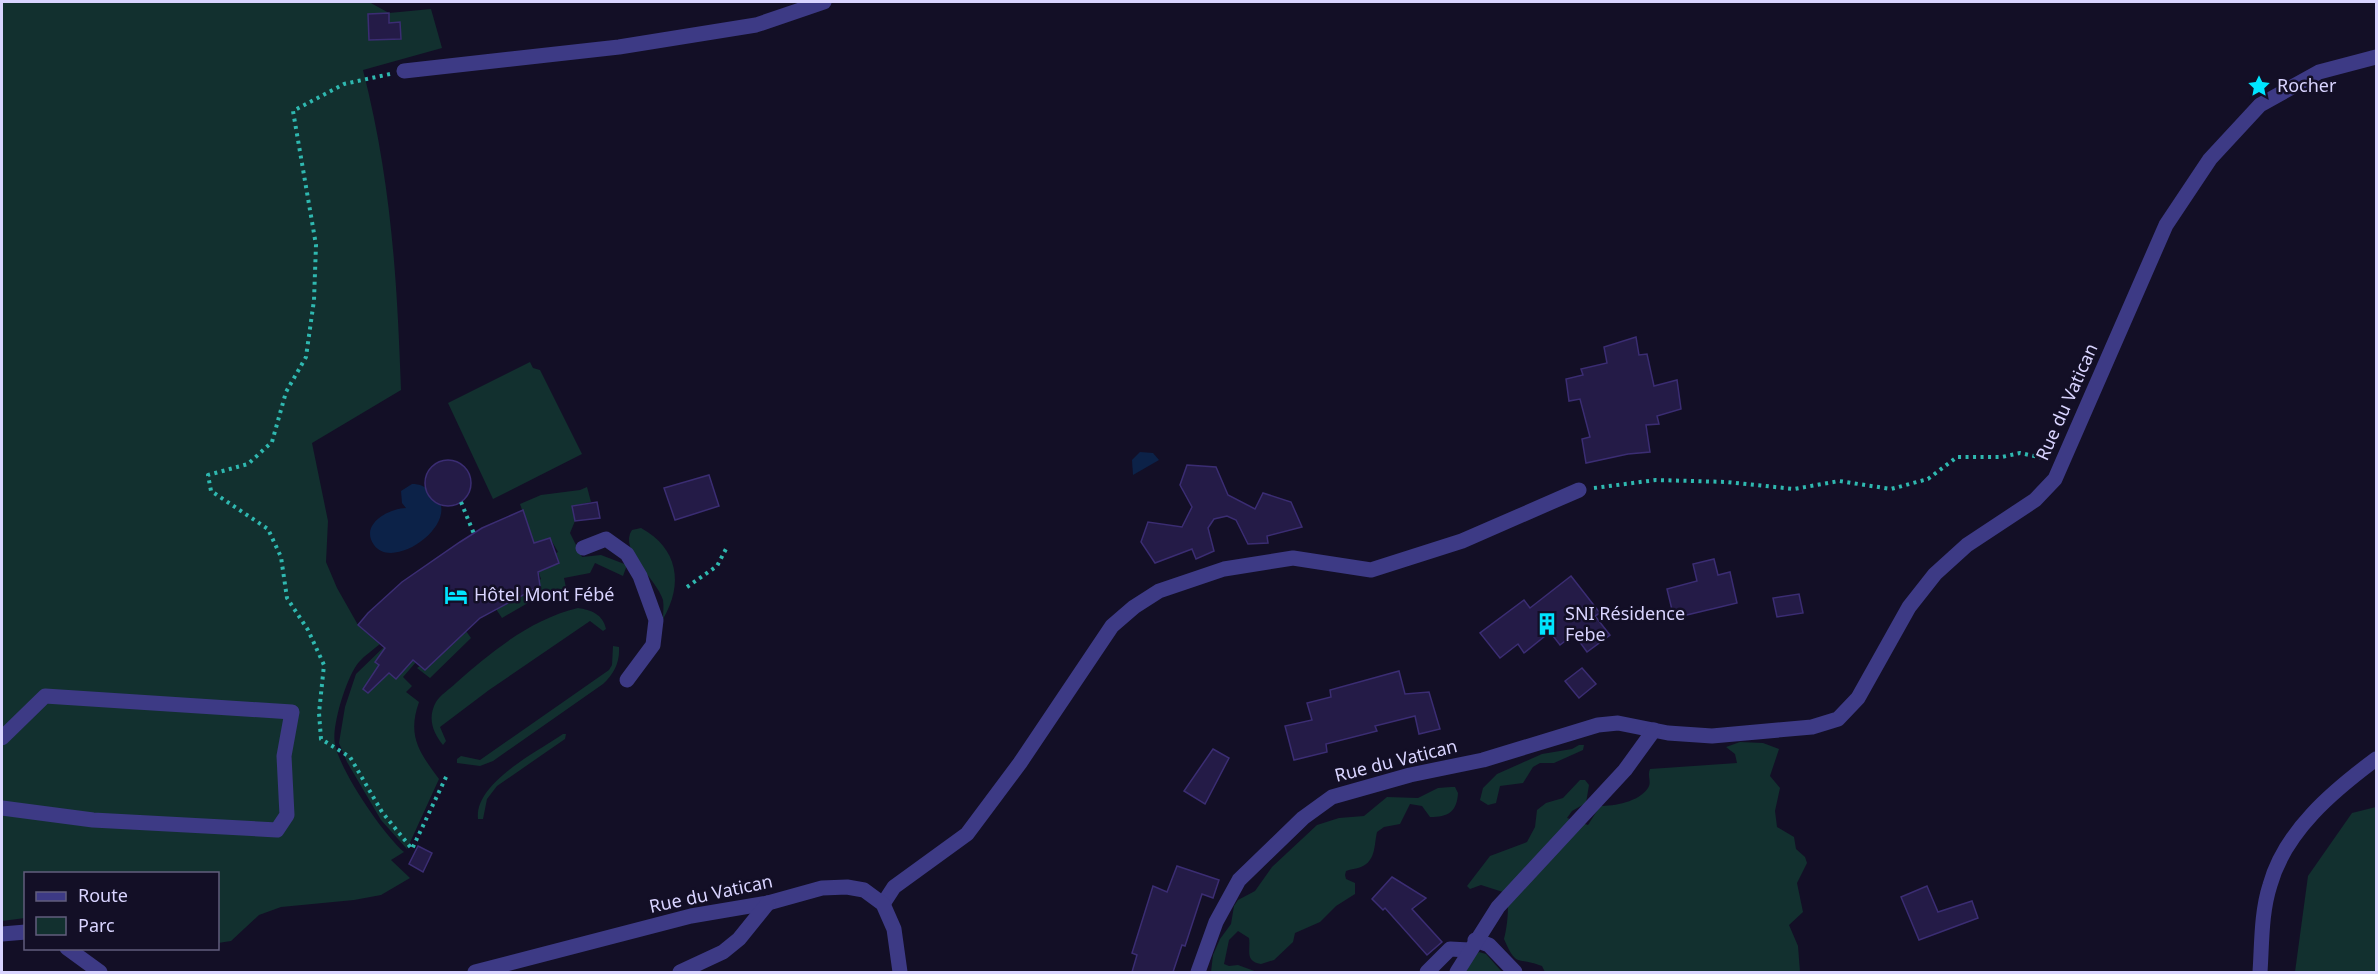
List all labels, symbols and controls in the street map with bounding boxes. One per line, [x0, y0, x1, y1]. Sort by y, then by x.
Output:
place icon: Rocher [2246, 73, 2272, 99]
place label: Rocher [2277, 73, 2337, 97]
street label: Rue du Vatican [2030, 339, 2103, 464]
hotel icon: Hôtel Mont Fébé [443, 582, 469, 608]
place label: Hôtel Mont Fébé [474, 582, 614, 606]
place label: SNI Résidence Febe [1565, 601, 1685, 646]
building icon: SNI Résidence Febe [1534, 611, 1560, 637]
street label: Rue du Vatican [1332, 733, 1460, 787]
street label: Rue du Vatican [647, 868, 775, 918]
legend [24, 872, 219, 950]
text: Route [78, 883, 128, 907]
text: Parc [78, 913, 115, 937]

